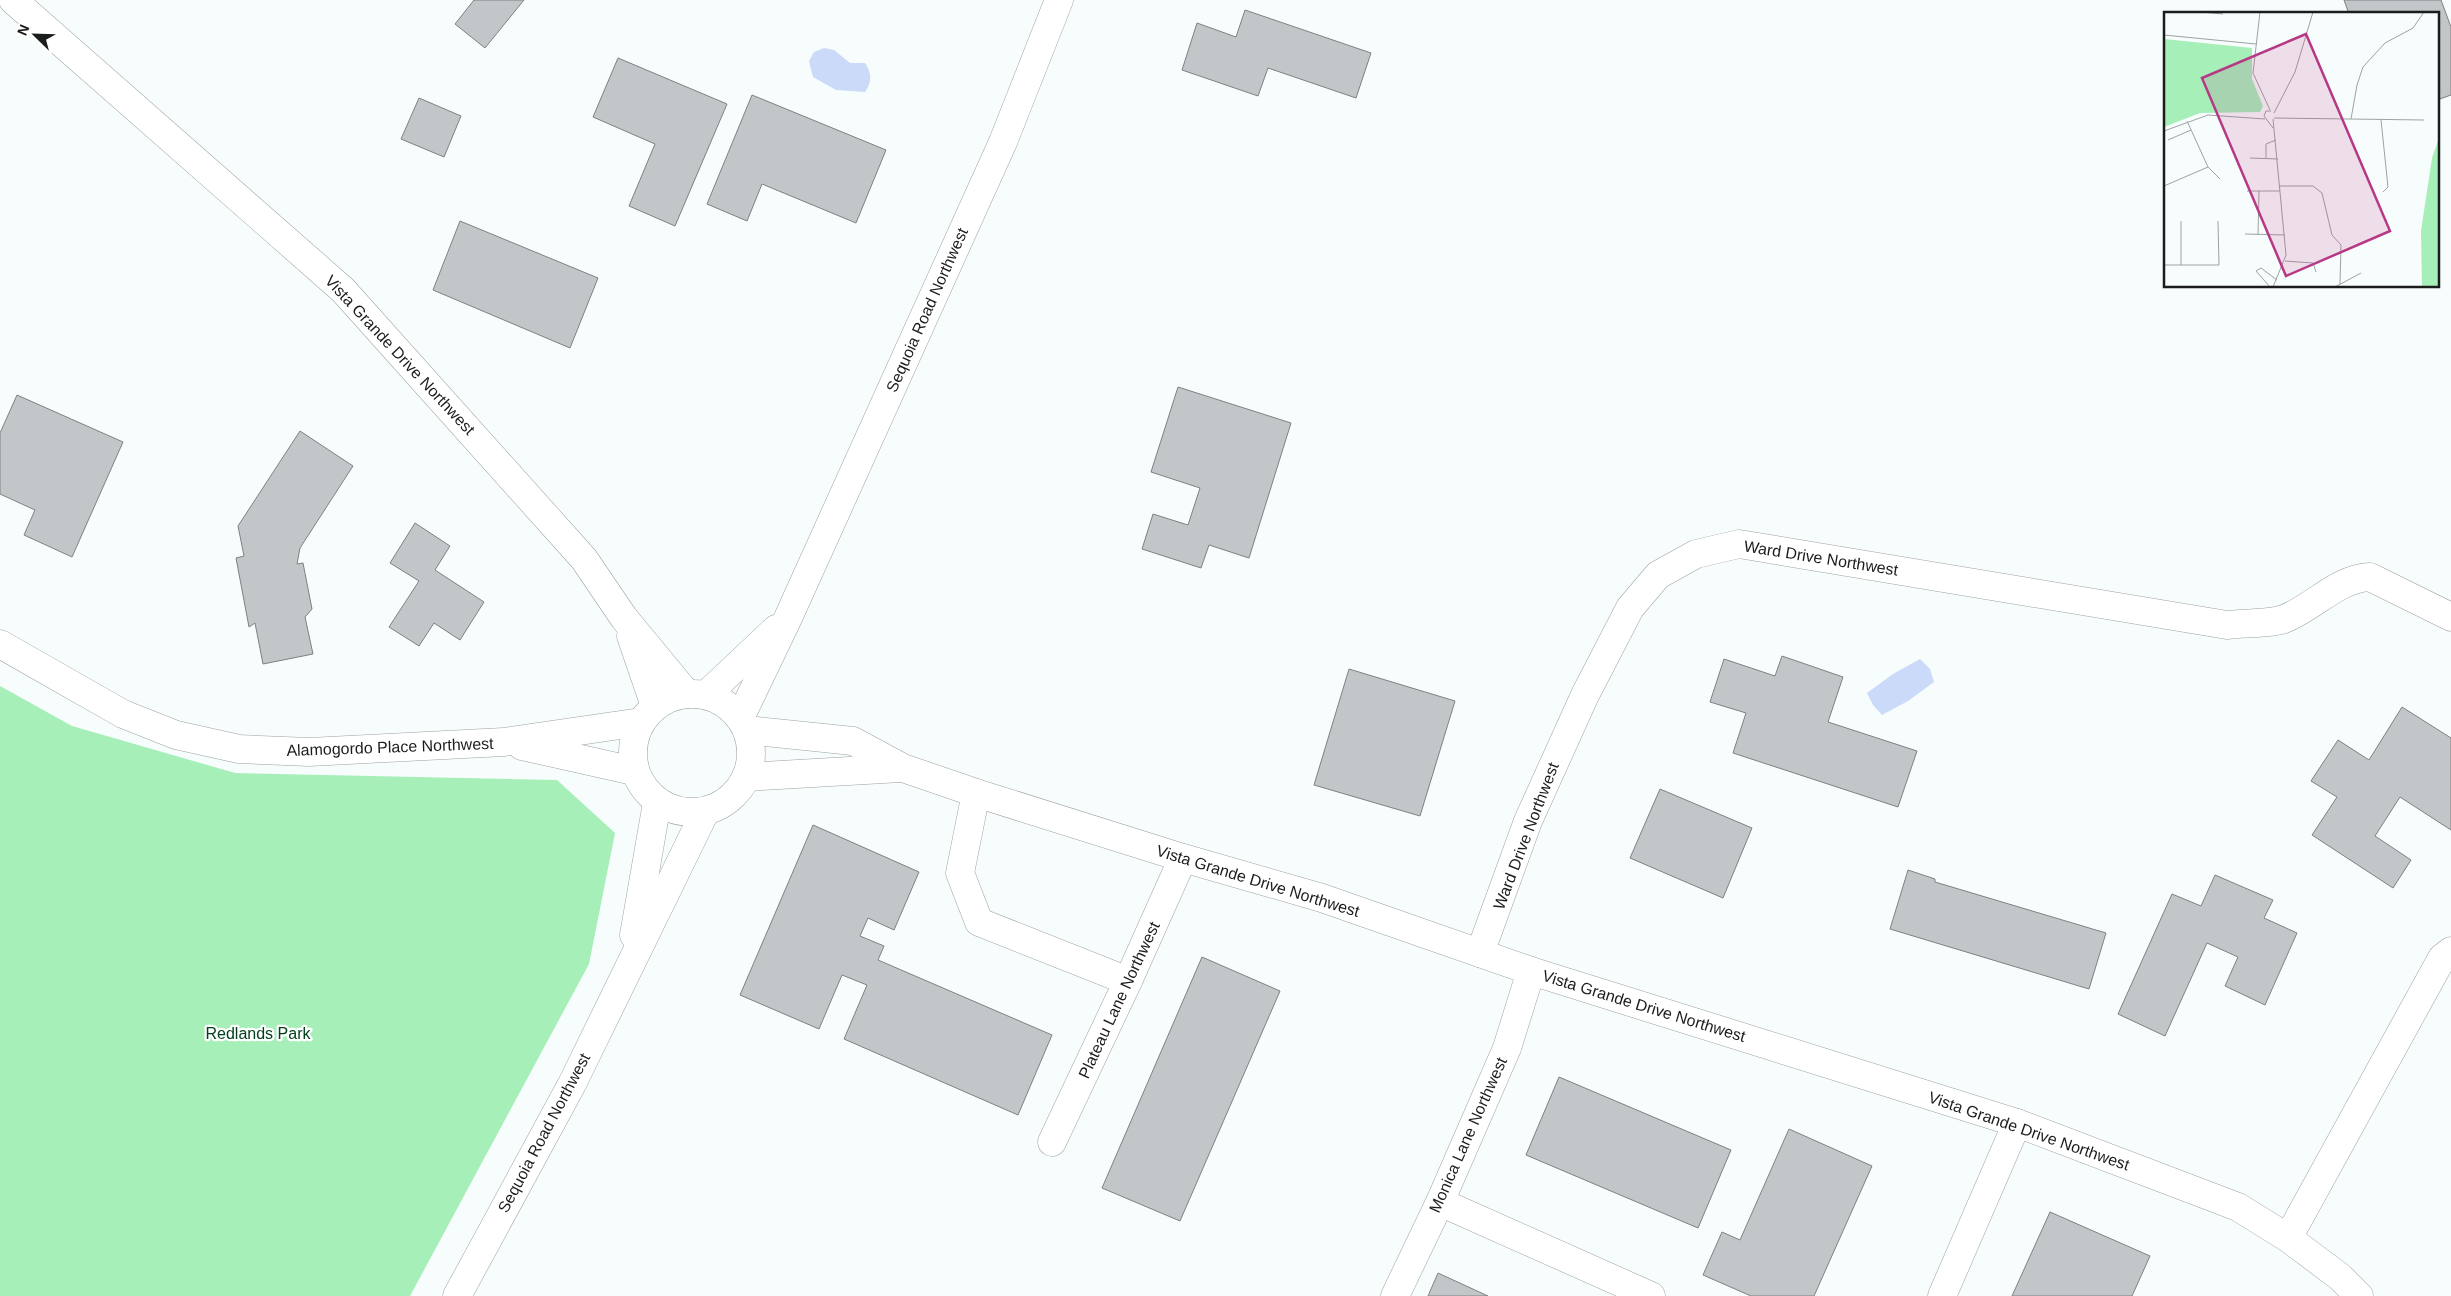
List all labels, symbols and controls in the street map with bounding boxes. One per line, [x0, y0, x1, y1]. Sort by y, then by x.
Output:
north arrow [10, 10, 60, 60]
inset map [2164, 12, 2438, 288]
text: N [14, 22, 32, 38]
street label: Sequoia Road Northwest [883, 225, 971, 395]
street label: Vista Grande Drive Northwest [322, 272, 479, 438]
street label: Ward Drive Northwest [1743, 537, 1900, 579]
street label: Alamogordo Place Northwest [286, 735, 494, 759]
street label: Ward Drive Northwest [1490, 760, 1562, 912]
street label: Vista Grande Drive Northwest [1154, 842, 1362, 920]
street label: Plateau Lane Northwest [1075, 919, 1163, 1081]
street label: Vista Grande Drive Northwest [1540, 967, 1748, 1045]
park label: Redlands Park [206, 1025, 311, 1042]
street label: Sequoia Road Northwest [495, 1050, 594, 1216]
street label: Monica Lane Northwest [1426, 1054, 1510, 1215]
street label: Vista Grande Drive Northwest [1926, 1089, 2132, 1174]

